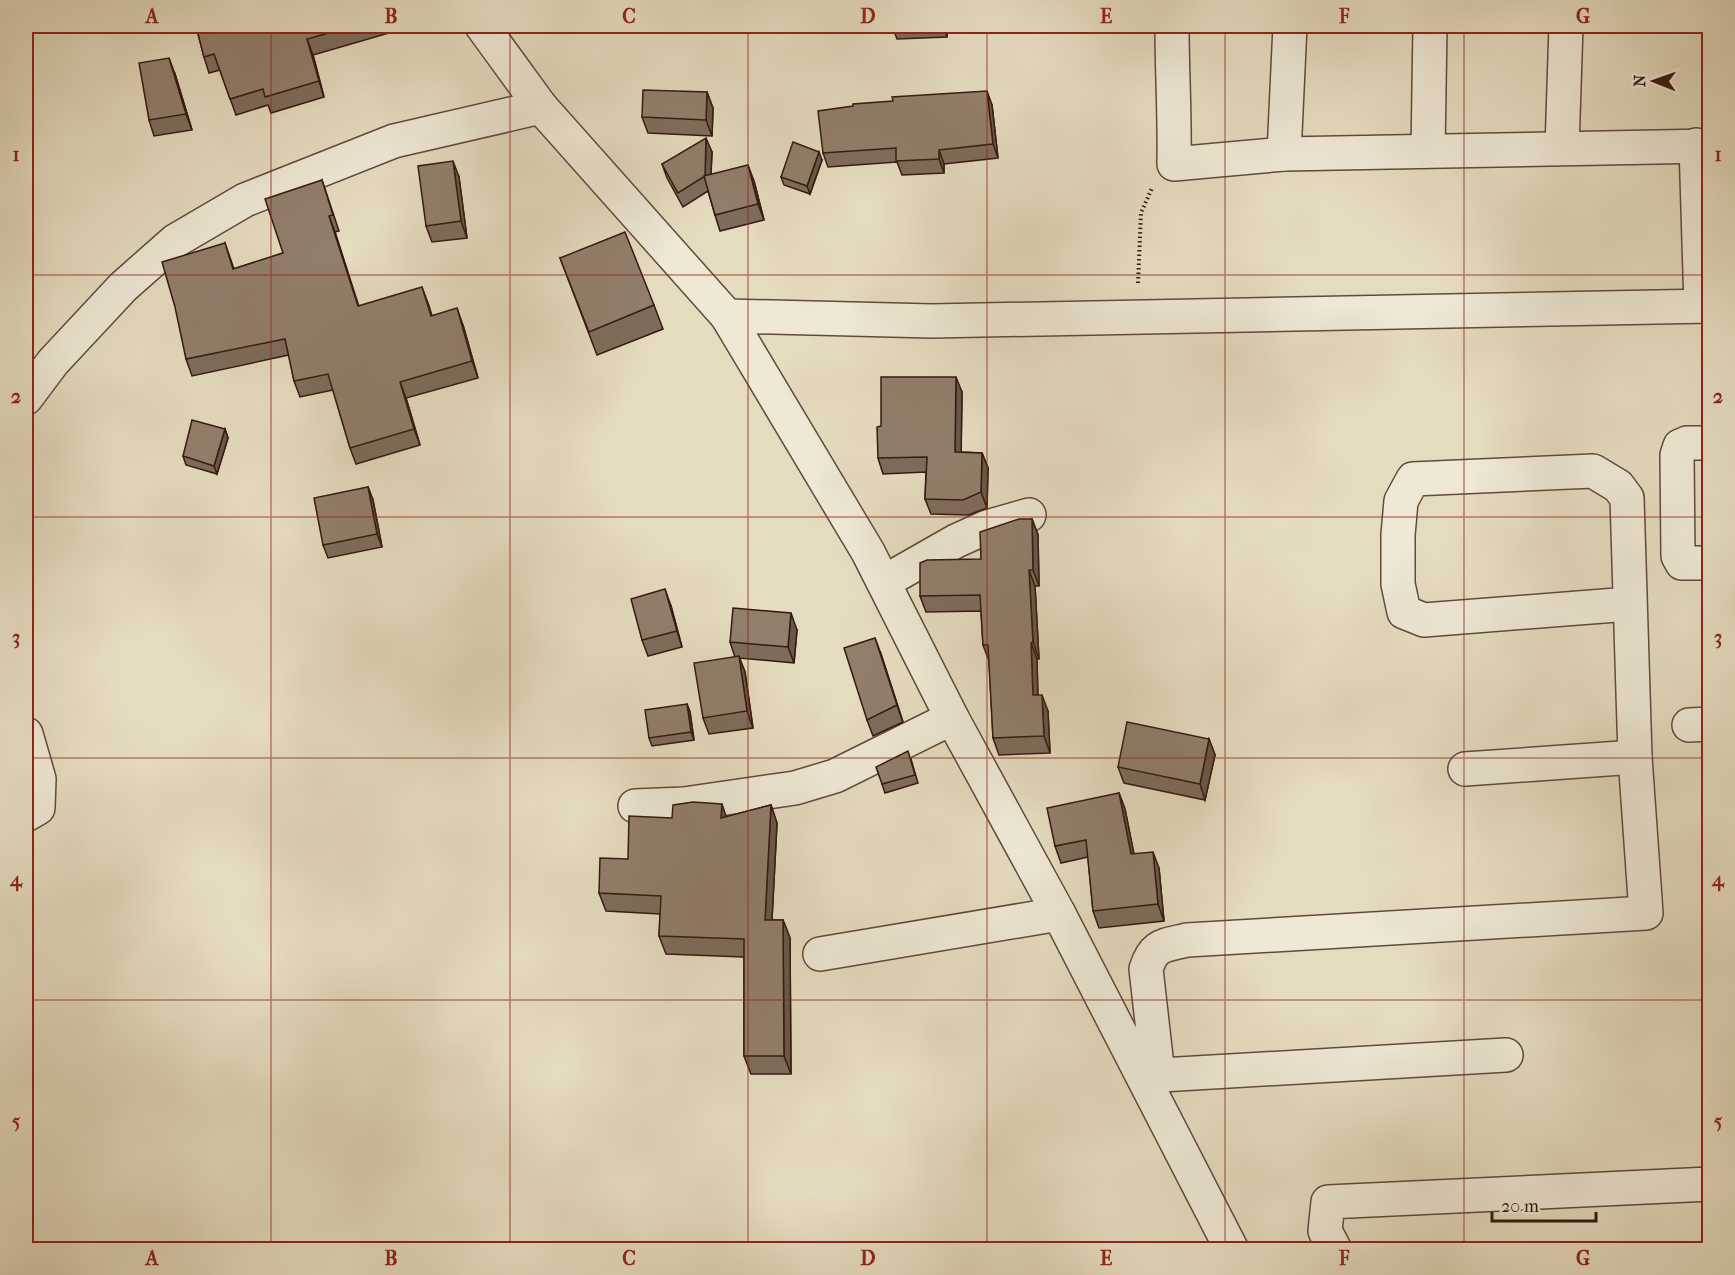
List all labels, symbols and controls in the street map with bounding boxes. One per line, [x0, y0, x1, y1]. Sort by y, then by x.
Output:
text: A [144, 5, 160, 28]
text: B [384, 5, 398, 28]
text: C [622, 5, 636, 28]
text: D [860, 5, 876, 28]
text: E [1100, 5, 1112, 28]
text: F [1338, 5, 1350, 28]
text: G [1576, 5, 1590, 28]
north arrow [1624, 51, 1684, 111]
text: N [1630, 74, 1649, 87]
text: 1 [12, 143, 20, 166]
text: 1 [1714, 143, 1722, 166]
text: 2 [11, 385, 21, 408]
text: 2 [1713, 385, 1723, 408]
text: 3 [12, 626, 20, 649]
text: 3 [1714, 626, 1722, 649]
text: 4 [9, 868, 23, 892]
text: 4 [1711, 868, 1725, 892]
text: 5 [12, 1110, 21, 1133]
text: 5 [1714, 1110, 1723, 1133]
scale bar [1492, 1185, 1596, 1223]
text: 20 m [1501, 1196, 1539, 1217]
text: A [144, 1247, 160, 1270]
text: B [384, 1247, 398, 1270]
text: C [622, 1247, 636, 1270]
text: D [860, 1247, 876, 1270]
text: E [1100, 1247, 1112, 1270]
text: F [1338, 1247, 1350, 1270]
text: G [1576, 1247, 1590, 1270]

